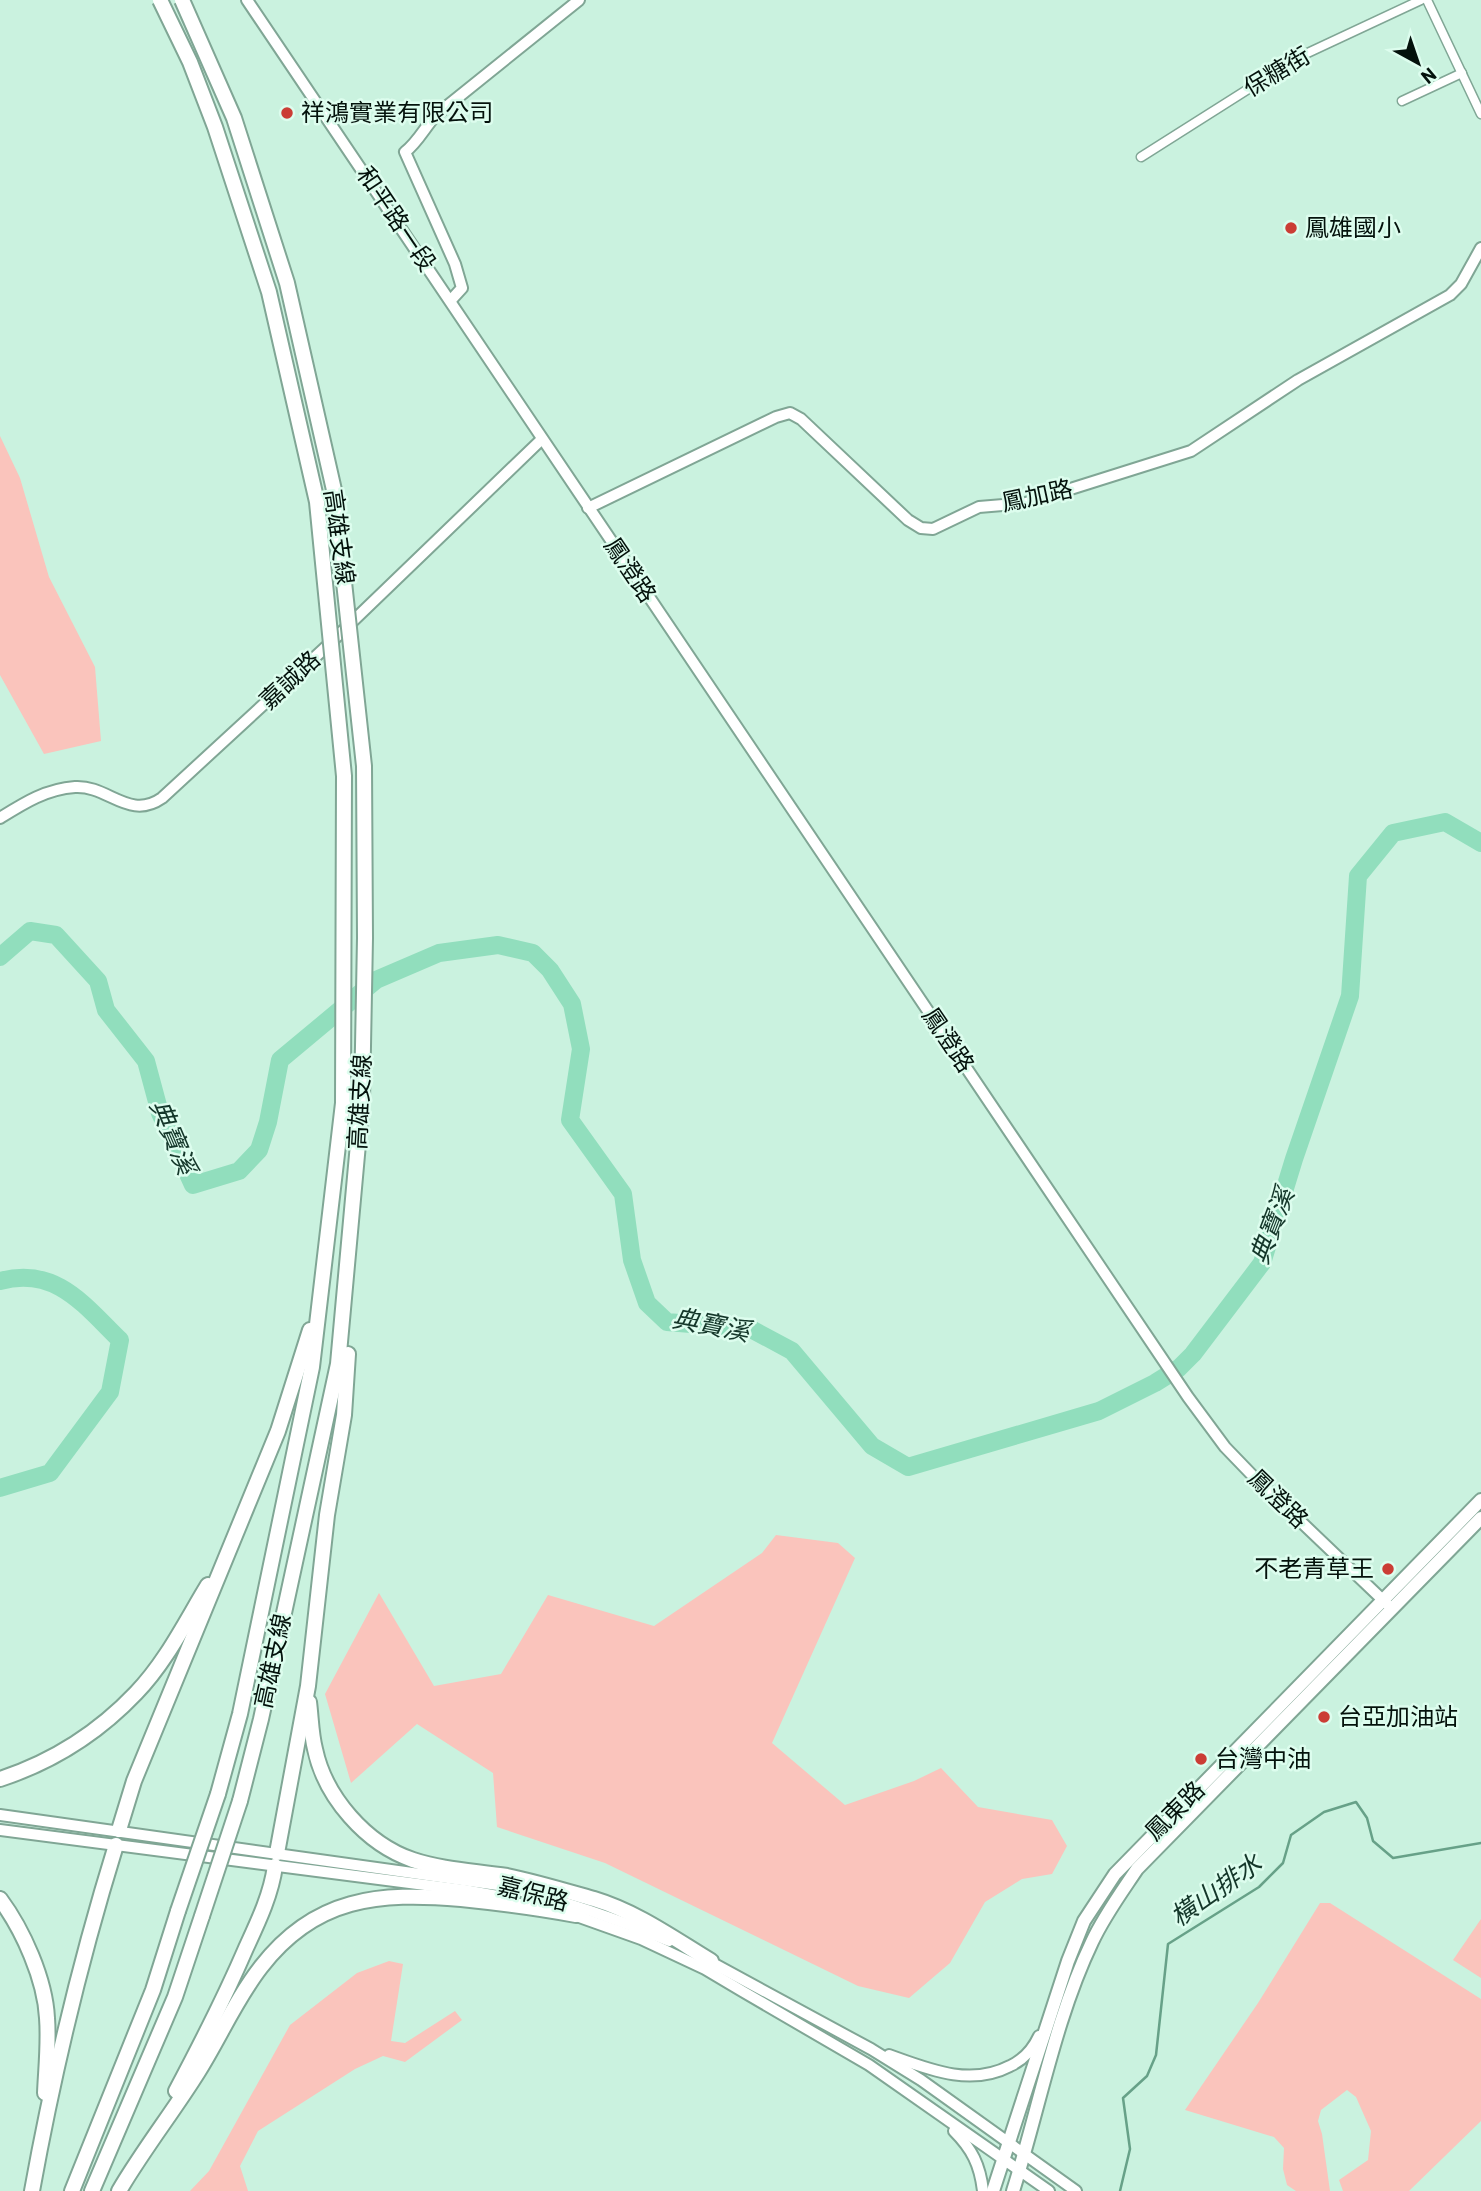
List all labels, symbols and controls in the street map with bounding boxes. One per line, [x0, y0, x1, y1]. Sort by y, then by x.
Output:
north arrow [1383, 28, 1453, 98]
street label: 保糖街 [1238, 40, 1315, 102]
text: N [1417, 64, 1441, 89]
place label: 祥鴻實業有限公司 [301, 97, 493, 126]
marker: 祥鴻實業有限公司 [279, 105, 295, 121]
street label: 和平路一段 [352, 160, 443, 276]
place label: 鳳雄國小 [1305, 212, 1401, 241]
marker: 鳳雄國小 [1283, 220, 1299, 236]
street label: 鳳加路 [998, 473, 1075, 516]
street label: 高雄支線 [319, 487, 362, 586]
street label: 鳳澄路 [599, 531, 663, 607]
street label: 嘉誠路 [253, 644, 325, 714]
street label: 鳳澄路 [917, 1001, 981, 1077]
street label: 高雄支線 [342, 1053, 375, 1151]
water label: 典寶溪 [145, 1094, 205, 1182]
water label: 典寶溪 [1242, 1180, 1300, 1267]
water label: 典寶溪 [670, 1301, 756, 1347]
street label: 鳳澄路 [1243, 1462, 1315, 1533]
place label: 不老青草王 [1254, 1553, 1374, 1582]
marker: 不老青草王 [1380, 1561, 1396, 1577]
street label: 高雄支線 [247, 1611, 296, 1711]
place label: 台亞加油站 [1338, 1701, 1458, 1730]
marker: 台亞加油站 [1316, 1709, 1332, 1725]
place label: 台灣中油 [1215, 1743, 1311, 1772]
marker: 台灣中油 [1193, 1751, 1209, 1767]
street label: 鳳東路 [1138, 1774, 1210, 1846]
water label: 橫山排水 [1164, 1846, 1267, 1931]
street label: 嘉保路 [495, 1870, 572, 1915]

